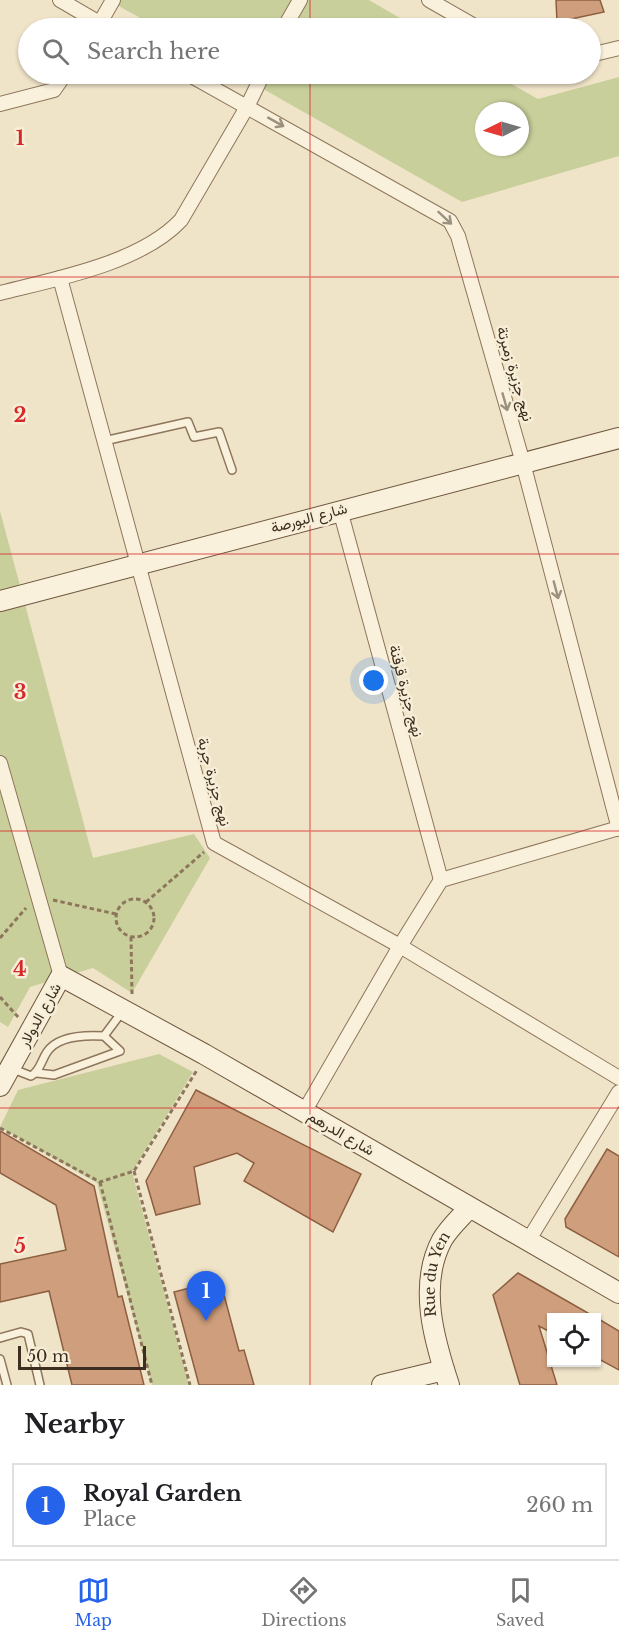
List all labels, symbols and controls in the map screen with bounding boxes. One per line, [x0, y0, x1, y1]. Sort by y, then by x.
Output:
search box [18, 18, 601, 84]
icon: search [39, 35, 72, 68]
text: Search here [87, 38, 220, 65]
north arrow [475, 102, 529, 156]
one-way arrow [267, 116, 284, 128]
text: 1 [16, 126, 25, 150]
one-way arrow [438, 211, 453, 225]
street label: نهج جزيرة زمبرتة [491, 324, 538, 424]
one-way arrow [500, 392, 511, 411]
text: 2 [13, 403, 27, 427]
street label: شارع البورصة [269, 498, 350, 539]
one-way arrow [551, 580, 563, 599]
street label: نهج جزيرة قرقنة [383, 643, 428, 740]
your location [359, 666, 388, 695]
text: 3 [14, 680, 26, 704]
street label: نهج جزيرة جربة [192, 735, 235, 829]
text: 4 [13, 957, 27, 981]
street label: شارع الدولار [14, 979, 67, 1052]
street label: شارع الدرهم [303, 1106, 378, 1161]
street label: Rue du Yen [420, 1228, 454, 1318]
text: 5 [14, 1234, 26, 1258]
pin: 1 [186, 1272, 226, 1321]
map controls [547, 1313, 601, 1367]
button: locate [547, 1313, 601, 1367]
scale bar [18, 1343, 146, 1370]
text: 50 m [27, 1346, 69, 1366]
text: Nearby [24, 1408, 125, 1440]
text: Royal Garden [83, 1480, 242, 1507]
text: 1 [41, 1493, 50, 1517]
text: 260 m [526, 1493, 593, 1517]
text: Place [83, 1507, 137, 1531]
tab: Map [75, 1574, 112, 1630]
tab: Directions [261, 1574, 346, 1630]
tab: Saved [496, 1574, 544, 1630]

